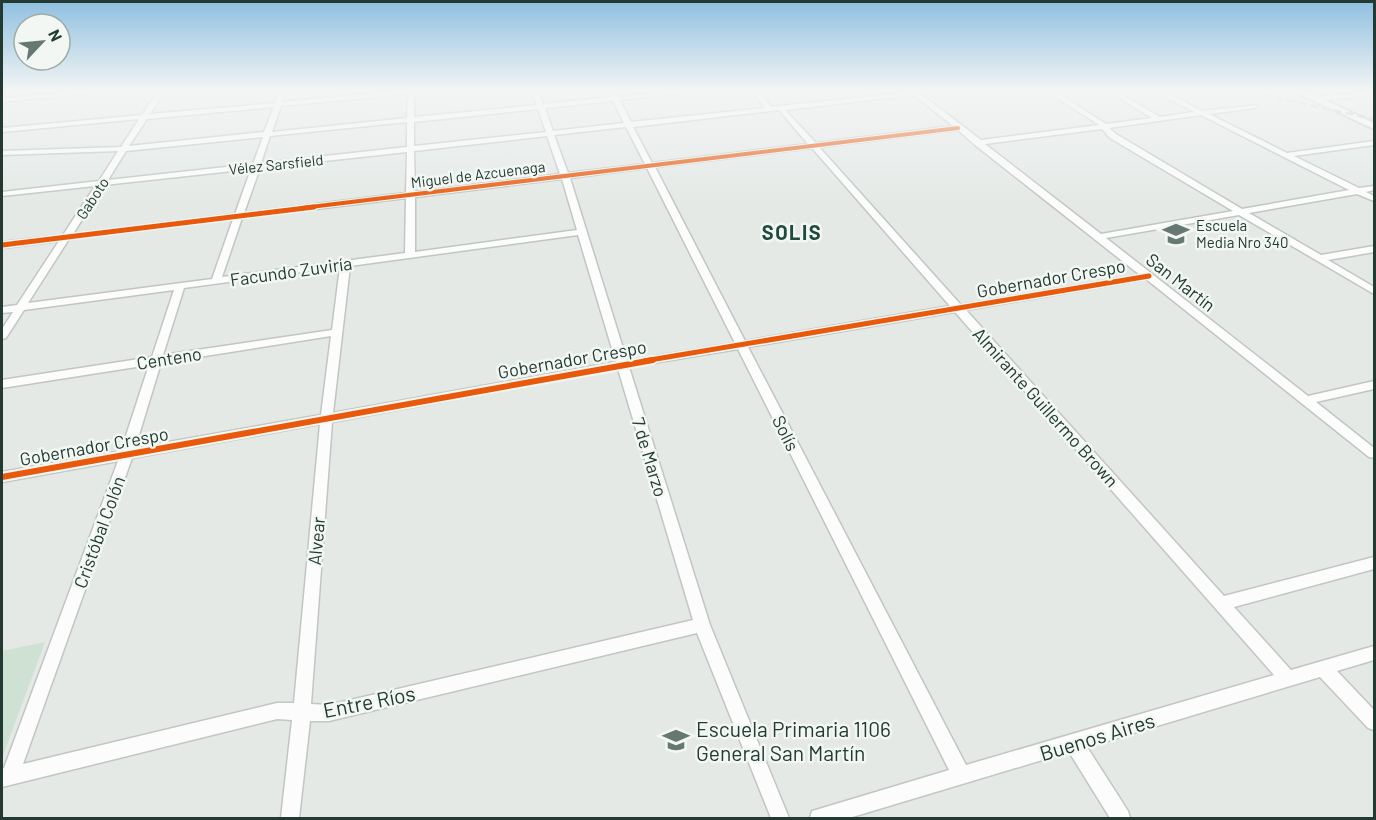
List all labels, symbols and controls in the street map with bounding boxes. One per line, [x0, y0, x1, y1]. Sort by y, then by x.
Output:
north arrow [12, 12, 72, 72]
text: N [45, 26, 67, 44]
street label: Vélez Sarsfield [228, 150, 324, 178]
street label: Miguel de Azcuenaga [410, 157, 546, 191]
street label: Gaboto [72, 174, 112, 222]
place label: Escuela Media Nro 340 [1196, 216, 1289, 251]
school or university icon: Escuela Media Nro 340 [1161, 219, 1191, 249]
district label: SOLIS [762, 220, 822, 244]
street label: San Martín [1142, 248, 1220, 316]
street label: Facundo Zuviría [229, 252, 353, 290]
street label: Gobernador Crespo [975, 254, 1127, 302]
street label: Almirante Guillermo Brown [969, 323, 1123, 491]
street label: Gobernador Crespo [496, 335, 648, 383]
street label: Centeno [135, 342, 203, 374]
street label: Solís [768, 412, 804, 454]
street label: 7 de Marzo [628, 415, 672, 499]
street label: Gobernador Crespo [18, 422, 170, 470]
street label: Cristóbal Colón [69, 473, 129, 591]
street label: Alvear [303, 515, 329, 566]
street label: Entre Ríos [321, 680, 417, 722]
street label: Buenos Aires [1036, 707, 1158, 765]
place label: Escuela Primaria 1106 General San Martín [696, 716, 891, 765]
school or university icon: Escuela Primaria 1106 General San Martín [661, 725, 691, 755]

